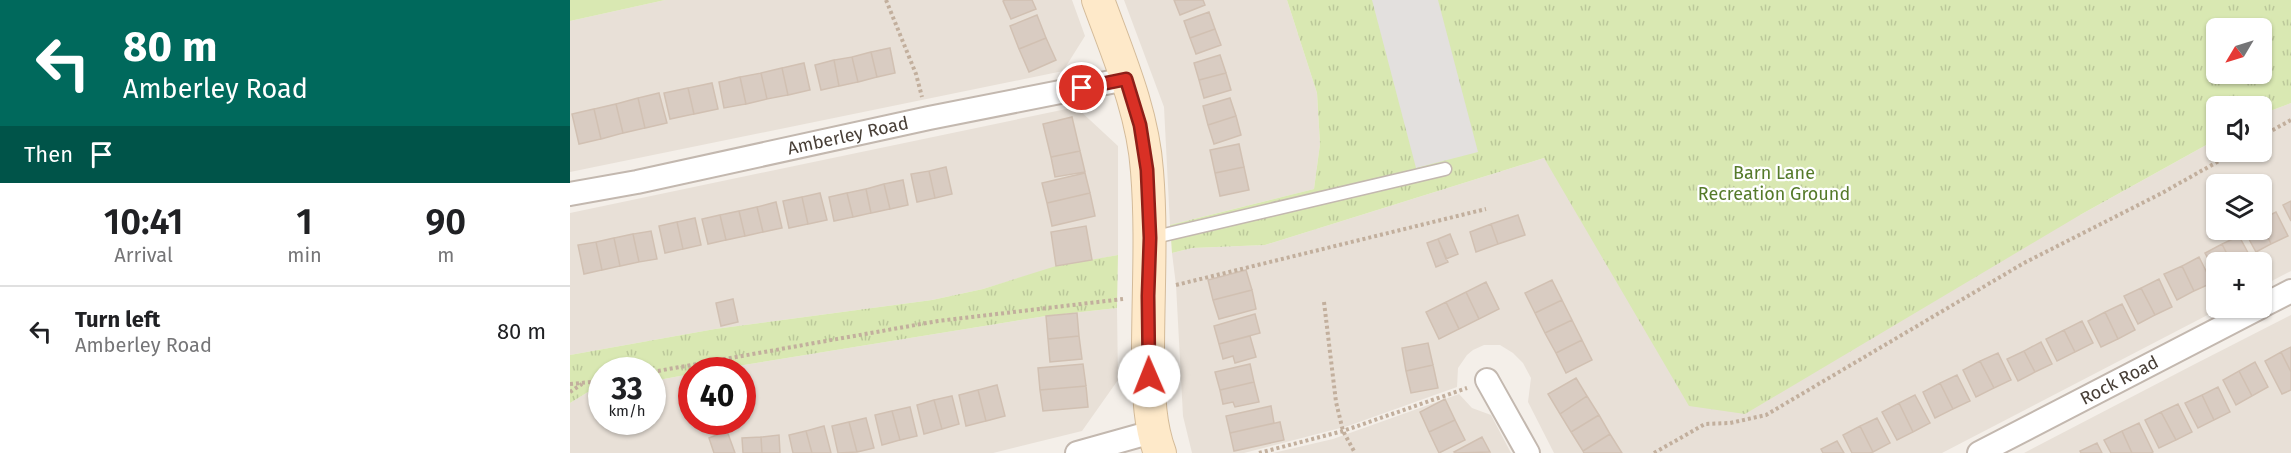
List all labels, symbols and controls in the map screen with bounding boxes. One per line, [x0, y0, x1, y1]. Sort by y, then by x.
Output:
north arrow [2206, 18, 2272, 84]
map controls [2206, 18, 2272, 318]
text: 80 m [123, 22, 217, 72]
icon: left [24, 24, 102, 102]
pin [1056, 62, 1107, 113]
icon: arrive [1065, 71, 1098, 104]
text: Amberley Road [123, 73, 308, 105]
button: sound [2206, 96, 2272, 162]
street label: Amberley Road [785, 112, 911, 160]
icon: arrive [85, 138, 118, 171]
text: Then [24, 141, 73, 168]
park label: Barn Lane Recreation Ground [1698, 162, 1850, 205]
button: layers [2206, 174, 2272, 240]
text: 10:41 [104, 200, 184, 244]
text: 1 [296, 200, 313, 244]
text: 90 [426, 200, 466, 244]
text: Arrival [114, 243, 173, 267]
text: min [287, 243, 322, 267]
text: m [437, 243, 454, 267]
button: + [2206, 252, 2272, 318]
text: Turn left [75, 306, 160, 333]
icon: left [24, 315, 57, 348]
text: 80 m [497, 318, 546, 345]
text: Amberley Road [75, 333, 212, 357]
position arrow [1117, 344, 1181, 408]
street label: Rock Road [2076, 351, 2162, 410]
speed limit sign: 40 [678, 357, 756, 435]
text: 33 [611, 371, 643, 407]
text: km/h [608, 402, 646, 420]

